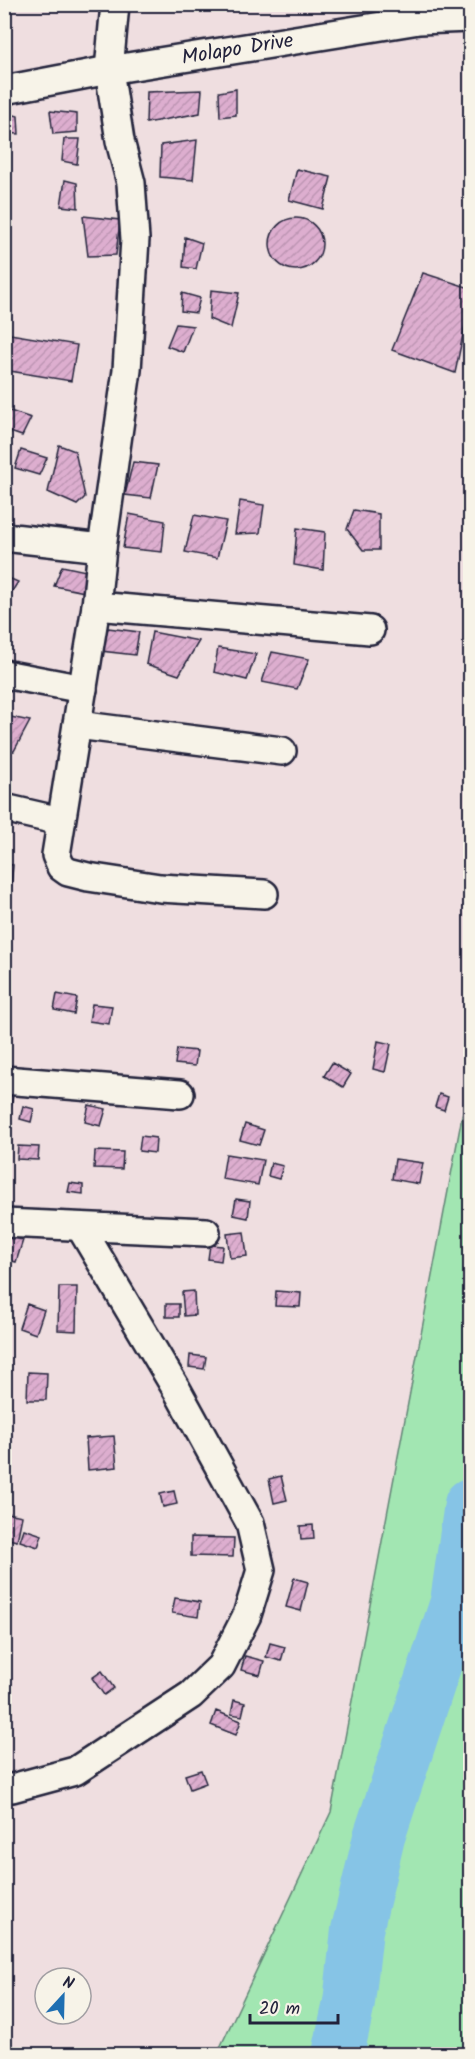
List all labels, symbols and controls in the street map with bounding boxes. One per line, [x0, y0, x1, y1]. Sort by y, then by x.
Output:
street label: Molapo Drive [179, 24, 296, 75]
north arrow [33, 1966, 93, 2026]
text: N [59, 1970, 77, 1997]
scale bar [250, 1987, 338, 2025]
text: 20 m [259, 1995, 300, 2024]

